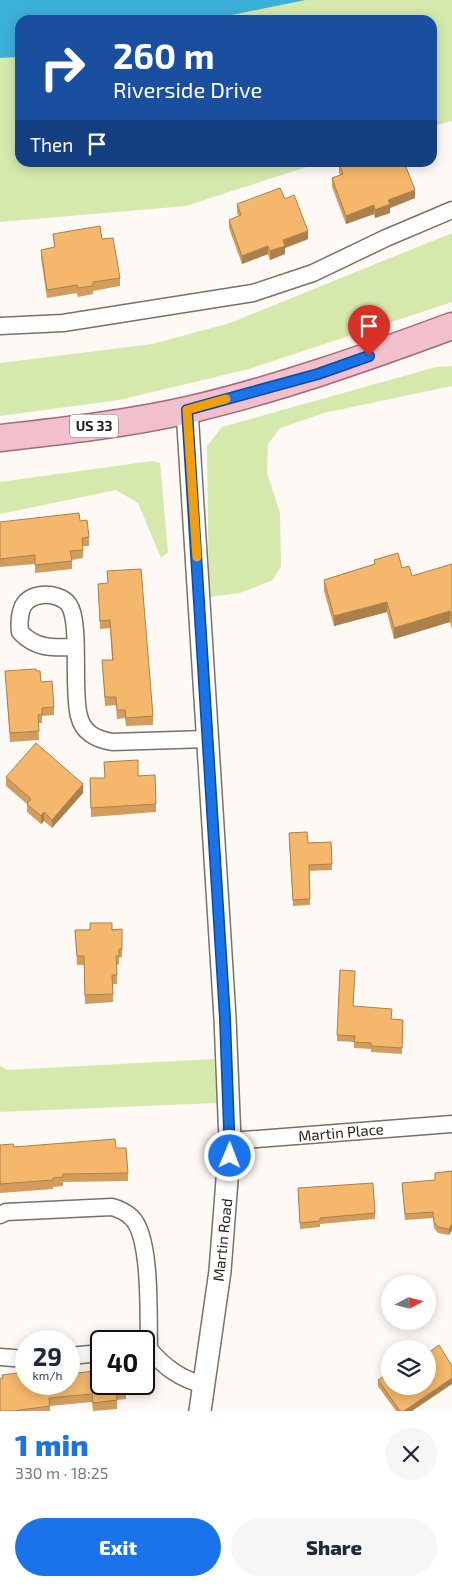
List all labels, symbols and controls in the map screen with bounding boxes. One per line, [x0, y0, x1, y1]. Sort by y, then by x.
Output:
text: 260 m [113, 34, 214, 76]
icon: right [30, 35, 95, 100]
text: Riverside Drive [113, 76, 262, 102]
icon: arrive [83, 130, 111, 158]
text: Then [30, 133, 73, 156]
pin [348, 305, 390, 356]
icon: arrive [355, 312, 383, 340]
road number: US 33 [70, 414, 118, 438]
street label: Martin Place [297, 1119, 384, 1145]
position arrow [203, 1129, 255, 1181]
street label: Martin Road [209, 1197, 235, 1282]
north arrow [381, 1275, 436, 1330]
map controls [381, 1275, 436, 1395]
speed limit sign: 40 [90, 1330, 155, 1395]
button: layers [381, 1340, 436, 1395]
text: 29 [33, 1341, 62, 1371]
text: km/h [33, 1368, 62, 1382]
text: 1 min [15, 1426, 89, 1462]
button: close [385, 1428, 437, 1480]
text: 330 m · 18:25 [15, 1463, 108, 1482]
button: Exit [15, 1518, 221, 1576]
button: Share [231, 1518, 437, 1576]

